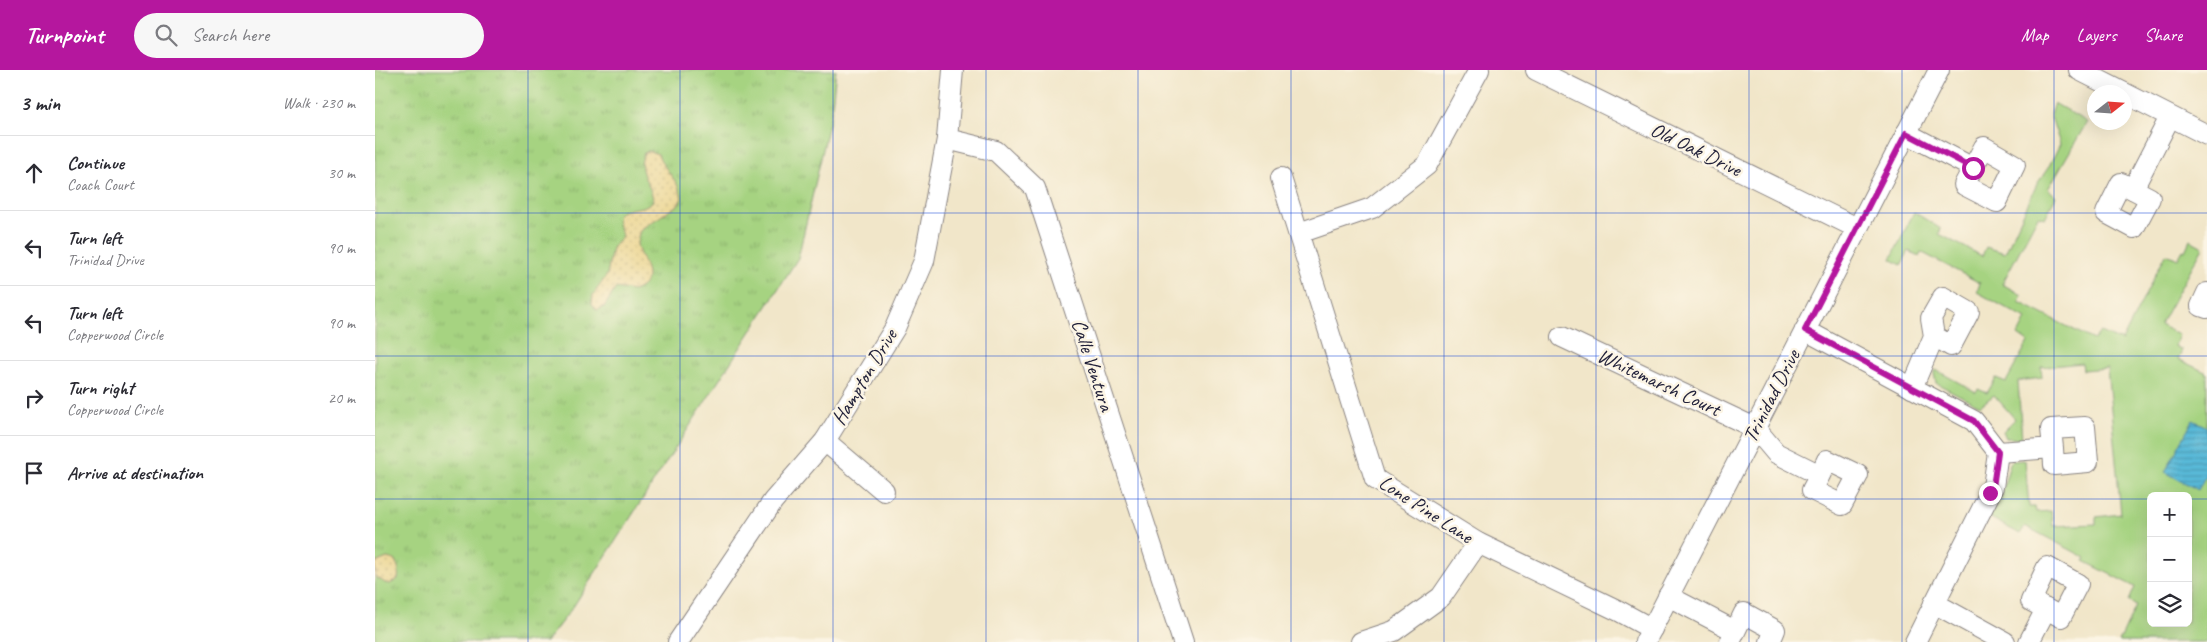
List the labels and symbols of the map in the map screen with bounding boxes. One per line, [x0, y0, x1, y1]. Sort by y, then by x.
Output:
north arrow [2087, 85, 2132, 130]
street label: Old Oak Drive [1646, 116, 1747, 183]
route start [1962, 157, 1985, 180]
street label: Calle Ventura [1066, 316, 1120, 416]
street label: Hampton Drive [825, 323, 904, 430]
street label: Whitemarsh Court [1593, 342, 1726, 423]
street label: Trinidad Drive [1737, 344, 1806, 447]
street label: Lone Pine Lane [1374, 469, 1479, 550]
route end [1979, 482, 2002, 505]

